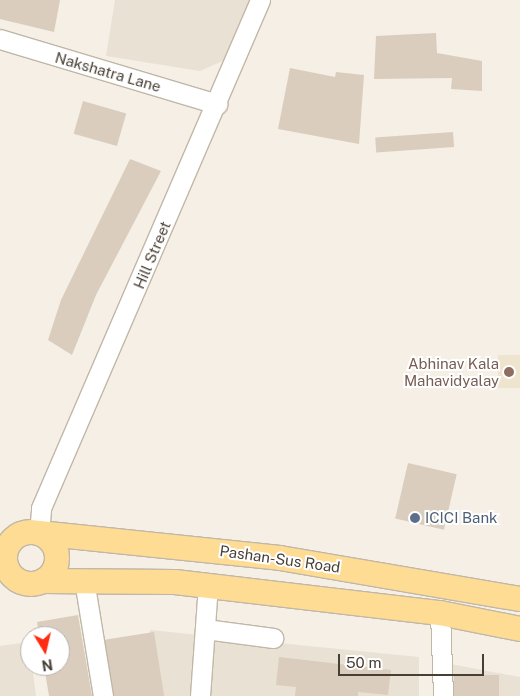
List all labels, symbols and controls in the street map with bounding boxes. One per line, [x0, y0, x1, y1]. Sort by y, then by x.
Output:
street label: Nakshatra Lane [53, 48, 163, 96]
street label: Hill Street [130, 219, 174, 291]
place label: Abhinav Kala Mahavidyalay [404, 354, 499, 389]
marker: Abhinav Kala Mahavidyalay [503, 366, 515, 378]
place label: ICICI Bank [425, 509, 497, 527]
marker: ICICI Bank [409, 512, 421, 524]
street label: Pashan-Sus Road [219, 542, 341, 576]
north arrow [20, 626, 70, 676]
scale bar [340, 644, 486, 676]
text: 50 m [346, 654, 381, 671]
text: N [41, 656, 54, 674]

